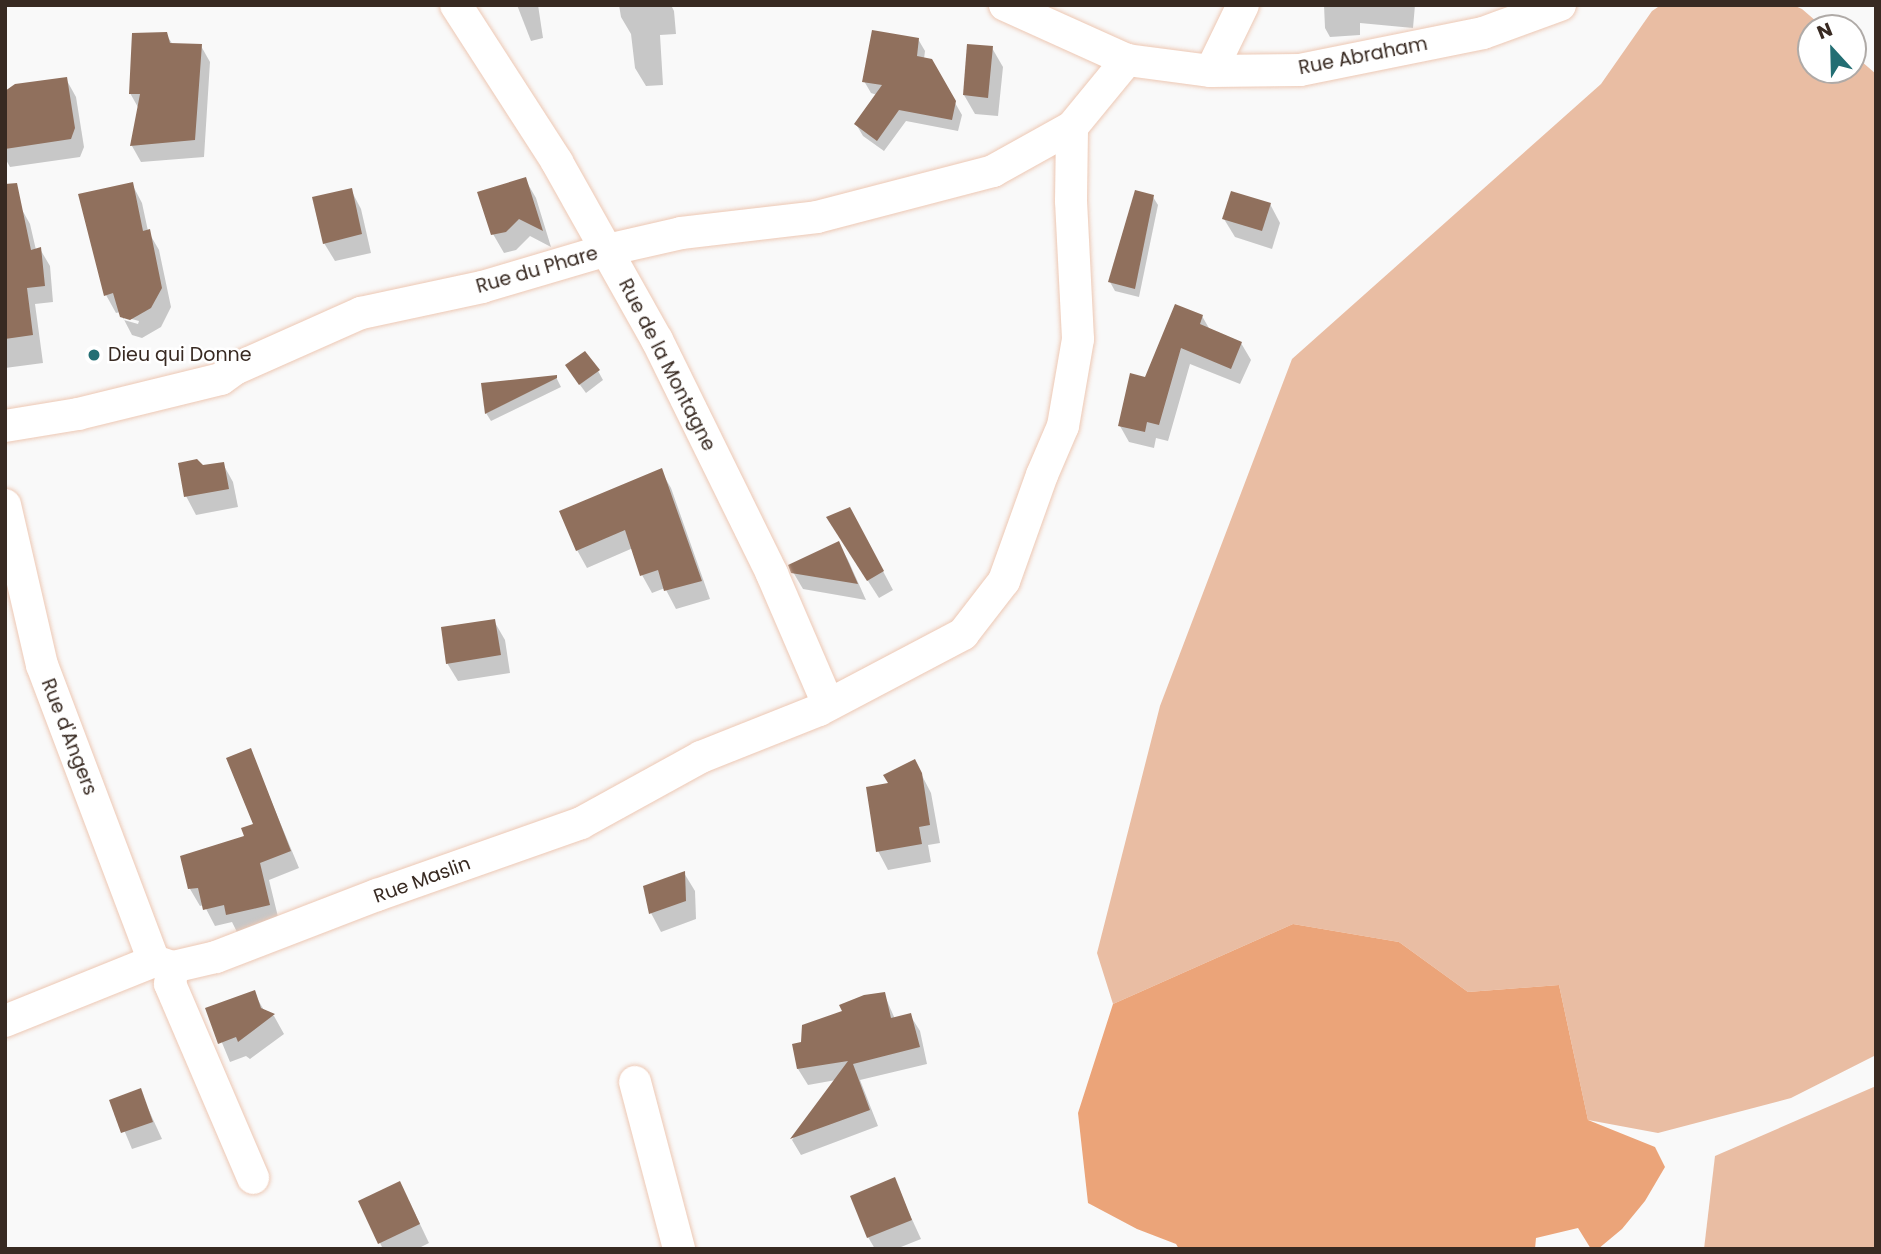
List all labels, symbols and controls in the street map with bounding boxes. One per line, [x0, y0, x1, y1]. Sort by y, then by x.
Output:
north arrow [1797, 14, 1867, 84]
text: N [1813, 16, 1836, 46]
street label: Rue Abraham [1297, 32, 1429, 80]
street label: Rue du Phare [474, 242, 600, 298]
street label: Rue de la Montagne [614, 275, 720, 455]
place label: Dieu qui Donne [108, 344, 252, 366]
marker: Dieu qui Donne [86, 347, 102, 363]
street label: Rue d'Angers [36, 675, 102, 799]
street label: Rue Maslin [371, 852, 473, 908]

